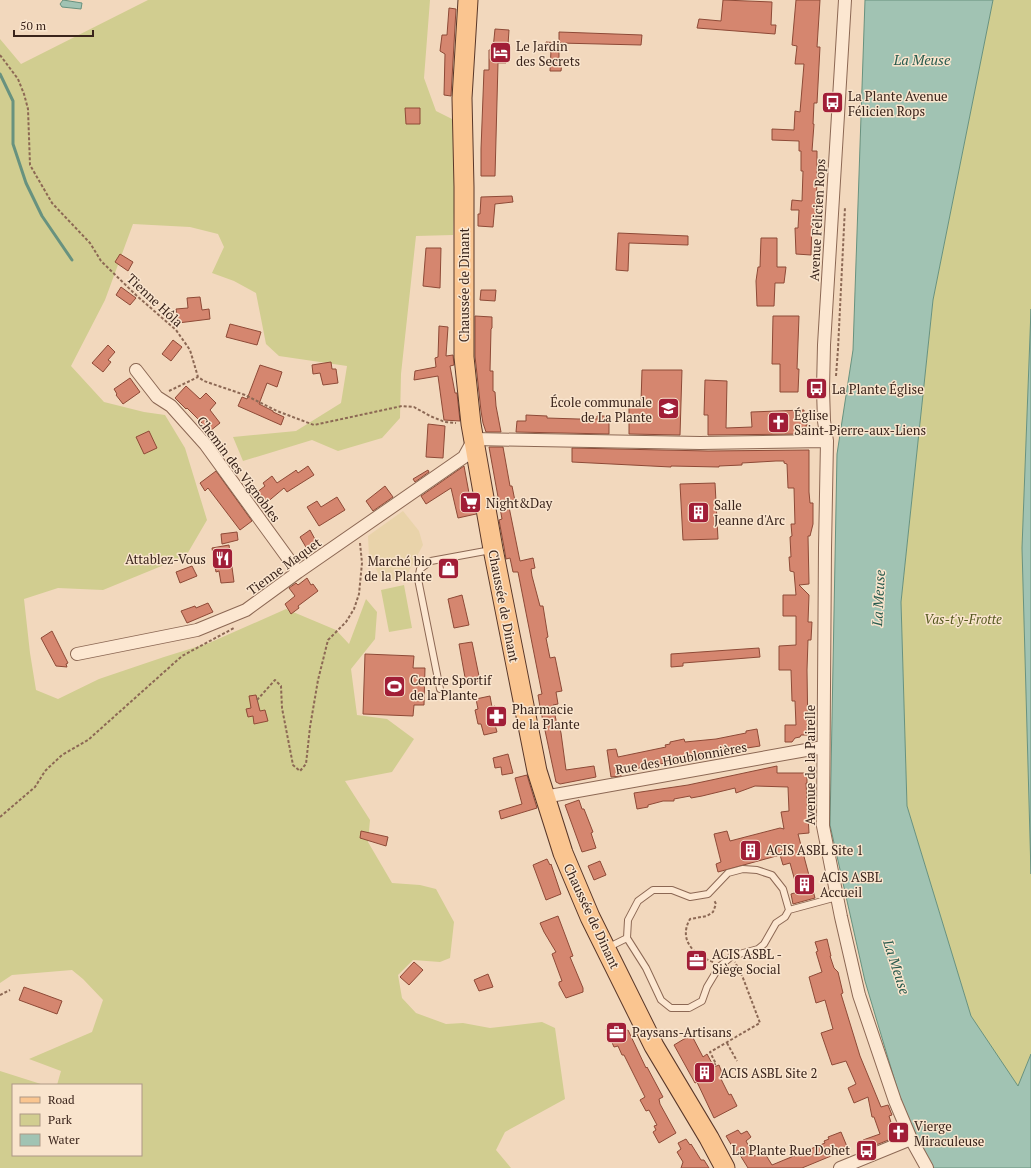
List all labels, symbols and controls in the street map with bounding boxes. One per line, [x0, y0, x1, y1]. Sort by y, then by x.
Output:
scale bar [14, 12, 93, 38]
text: 50 m [20, 18, 47, 33]
place label: Le Jardin des Secrets [516, 37, 580, 70]
hotel icon: Le Jardin des Secrets [487, 40, 513, 66]
water label: La Meuse [893, 50, 951, 69]
place label: La Plante Avenue Félicien Rops [848, 87, 948, 120]
bus stop icon: La Plante Avenue Félicien Rops [820, 90, 846, 116]
street label: Avenue Félicien Rops [805, 158, 829, 282]
street label: Chaussée de Dinant [455, 228, 473, 342]
street label: Tienne Hôla [123, 269, 187, 331]
bus stop icon: La Plante Église [803, 376, 829, 402]
place label: La Plante Église [832, 380, 924, 398]
place label: École communale de La Plante [550, 393, 652, 426]
school or university icon: École communale de La Plante [655, 396, 681, 422]
place label: Église Saint-Pierre-aux-Liens [794, 406, 926, 439]
church icon: Église Saint-Pierre-aux-Liens [766, 409, 792, 435]
street label: Chemin des Vignobles [193, 412, 285, 526]
supermarket icon: Night&Day [457, 490, 483, 516]
place label: Night&Day [486, 494, 553, 512]
place label: Salle Jeanne d'Arc [714, 496, 785, 529]
building icon: Salle Jeanne d'Arc [686, 499, 712, 525]
street label: Tienne Maquet [243, 533, 325, 599]
restaurant icon: Attablez-Vous [209, 546, 235, 572]
street label: Chaussée de Dinant [484, 548, 524, 664]
place label: Attablez-Vous [125, 550, 206, 568]
place label: Marché bio de la Plante [364, 552, 432, 585]
shop icon: Marché bio de la Plante [435, 555, 461, 581]
water label: La Meuse [867, 569, 889, 628]
park label: Vas-t'y-Frotte [924, 610, 1002, 628]
place label: Centre Sportif de la Plante [410, 671, 493, 704]
sports icon: Centre Sportif de la Plante [381, 674, 407, 700]
place label: Pharmacie de la Plante [512, 700, 580, 733]
pharmacy icon: Pharmacie de la Plante [483, 703, 509, 729]
street label: Avenue de la Pairelle [801, 705, 819, 825]
street label: Rue des Houblonnières [614, 738, 748, 778]
building icon: ACIS ASBL Site 1 [737, 837, 763, 863]
place label: ACIS ASBL Site 1 [766, 841, 863, 859]
street label: Chaussée de Dinant [560, 860, 624, 972]
place label: ACIS ASBL Accueil [820, 868, 882, 901]
building icon: ACIS ASBL Accueil [791, 871, 817, 897]
water label: La Meuse [879, 936, 915, 997]
place label: ACIS ASBL - Siège Social [712, 945, 782, 978]
office icon: ACIS ASBL - Siège Social [683, 948, 709, 974]
office icon: Paysans-Artisans [604, 1019, 630, 1045]
place label: Paysans-Artisans [632, 1023, 732, 1041]
building icon: ACIS ASBL Site 2 [692, 1060, 718, 1086]
place label: ACIS ASBL Site 2 [720, 1064, 817, 1082]
legend [12, 1084, 142, 1156]
text: Road [48, 1092, 75, 1107]
text: Park [48, 1112, 73, 1127]
place label: Vierge Miraculeuse [914, 1117, 984, 1150]
church icon: Vierge Miraculeuse [885, 1120, 911, 1146]
text: Water [48, 1132, 80, 1147]
bus stop icon: La Plante Rue Dohet [853, 1137, 879, 1163]
place label: La Plante Rue Dohet [732, 1141, 850, 1159]

